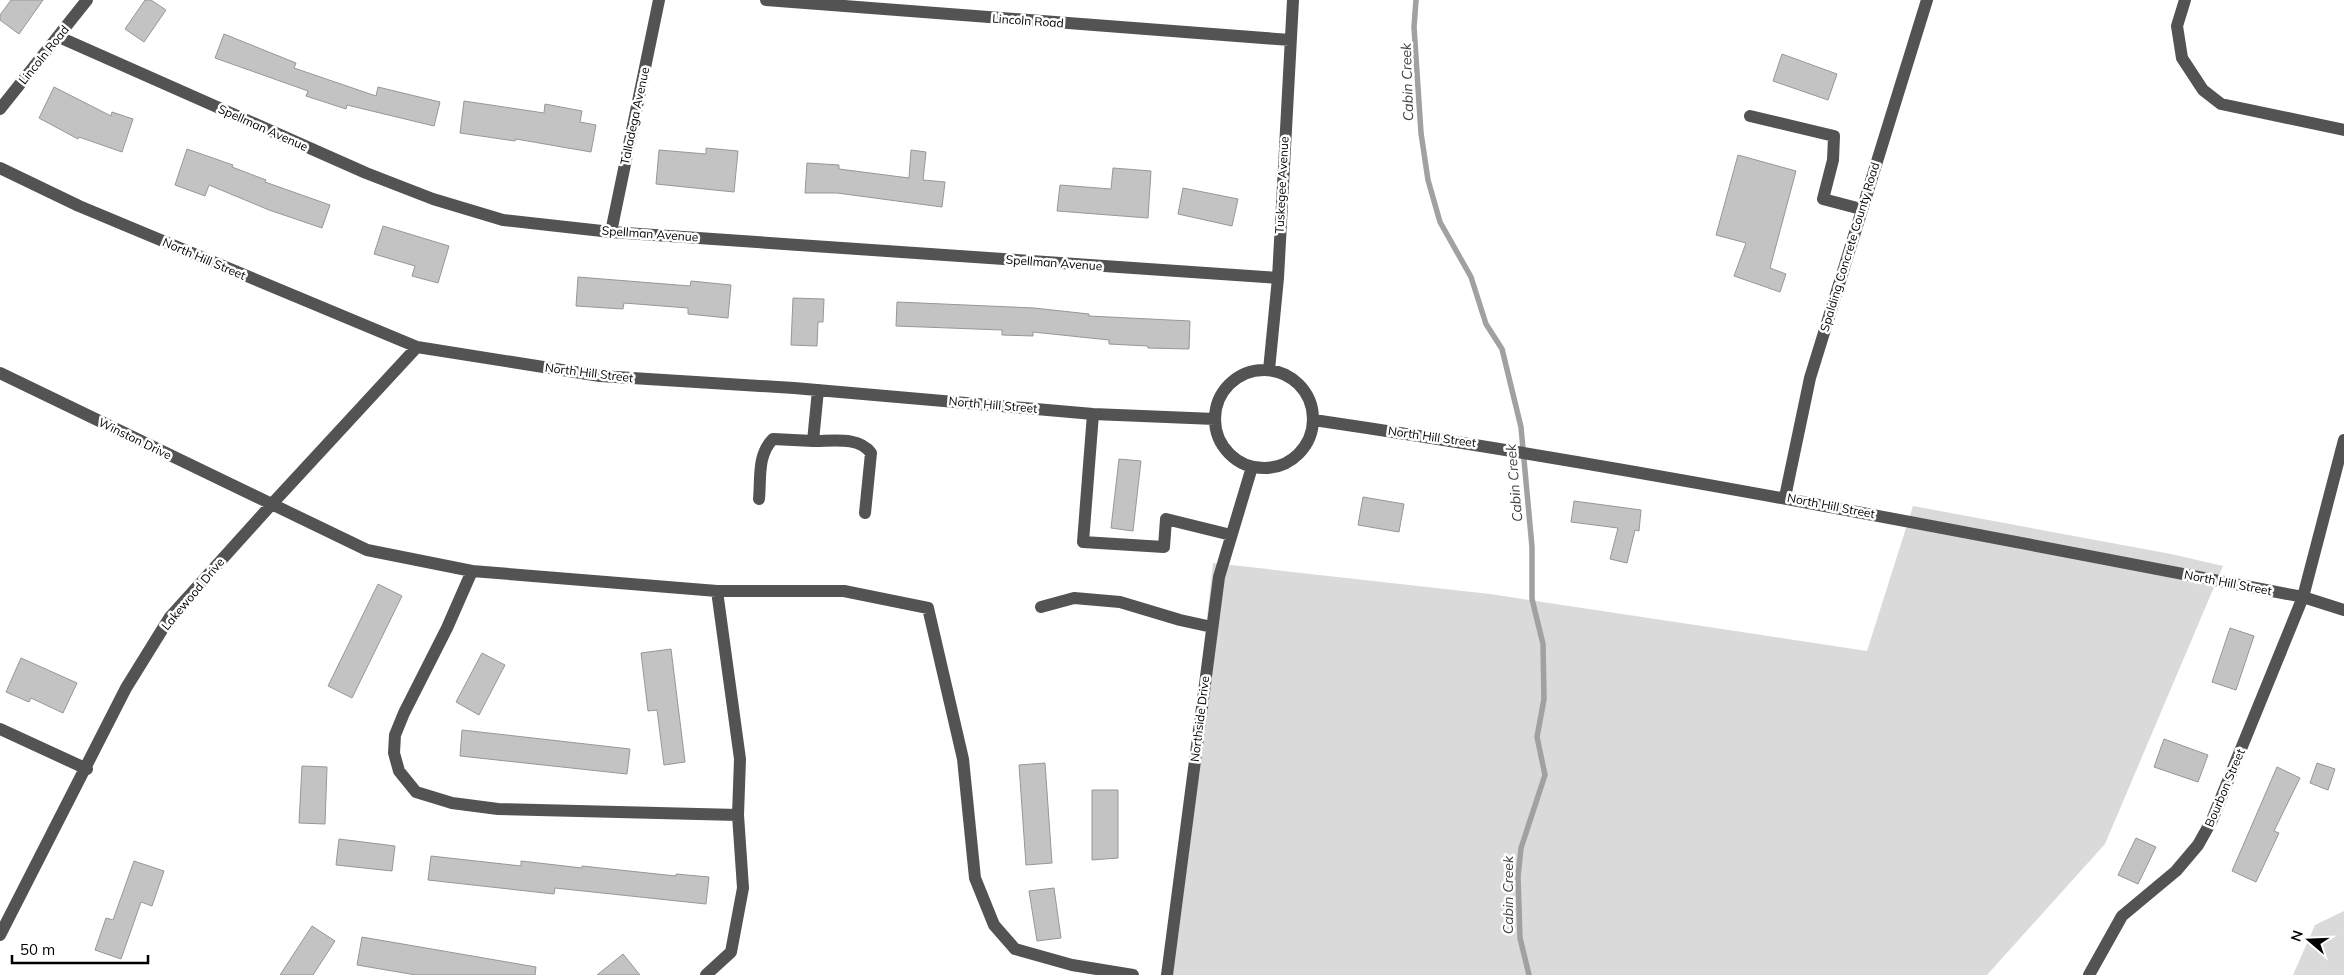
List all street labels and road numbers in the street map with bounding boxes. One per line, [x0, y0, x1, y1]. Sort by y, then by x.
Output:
street label: Lincoln Road [992, 11, 1064, 30]
street label: Lincoln Road [15, 22, 72, 87]
street label: Talladega Avenue [617, 66, 652, 166]
street label: Spellman Avenue [216, 101, 310, 154]
street label: Tuskegee Avenue [1271, 136, 1292, 234]
street label: Spalding Concrete County Road [1817, 160, 1882, 333]
street label: Spellman Avenue [601, 223, 699, 244]
street label: North Hill Street [160, 234, 248, 283]
street label: Spellman Avenue [1005, 252, 1103, 273]
street label: North Hill Street [544, 360, 634, 385]
street label: North Hill Street [948, 393, 1038, 416]
street label: Winston Drive [96, 414, 174, 463]
street label: North Hill Street [1387, 423, 1477, 450]
street label: North Hill Street [1786, 490, 1876, 521]
street label: Lakewood Drive [158, 555, 227, 633]
street label: North Hill Street [2183, 567, 2273, 598]
street label: Northside Drive [1187, 675, 1212, 763]
street label: Bourbon Street [2201, 746, 2248, 829]

